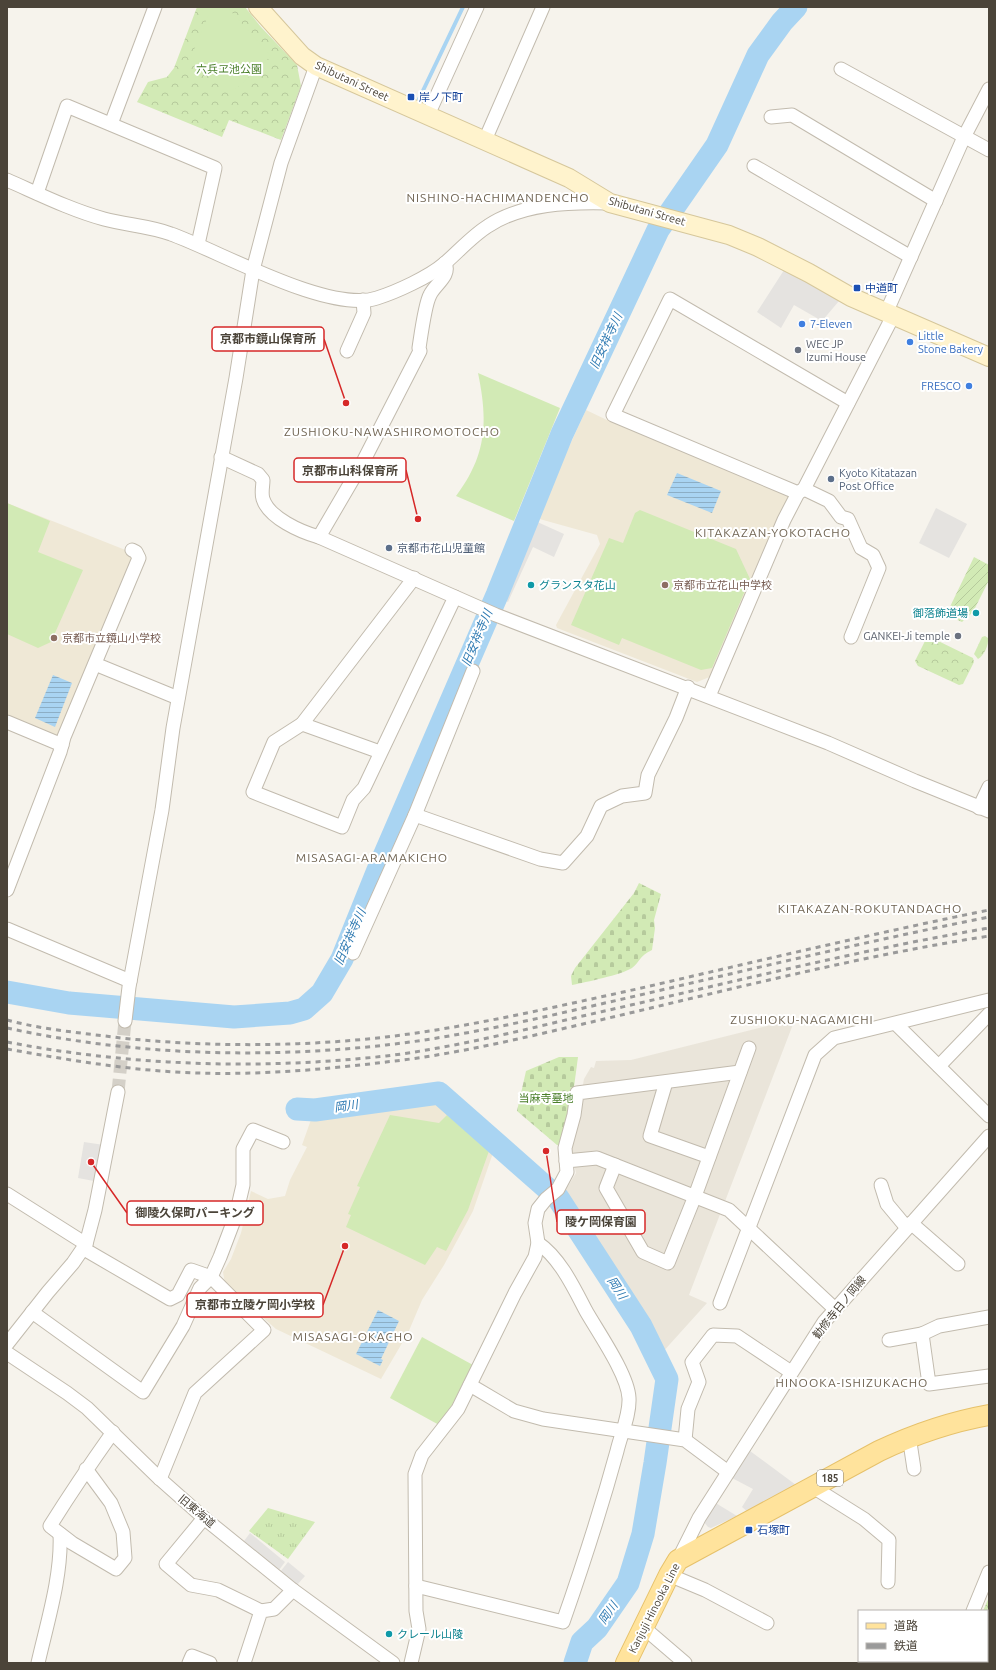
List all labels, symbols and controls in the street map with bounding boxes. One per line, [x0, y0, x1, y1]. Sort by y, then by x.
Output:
street label: Shibutani Street [313, 59, 391, 104]
park label: 六兵ヱ池公園 [196, 63, 262, 75]
place label: 岸ノ下町 [419, 91, 463, 103]
marker: 岸ノ下町 [406, 92, 416, 102]
district label: NISHINO-HACHIMANDENCHO [406, 191, 590, 204]
street label: Shibutani Street [607, 194, 688, 228]
place label: 中道町 [865, 282, 898, 294]
marker: 中道町 [852, 283, 862, 293]
water label: 旧安祥寺川 [587, 309, 625, 371]
place label: 7-Eleven [810, 318, 852, 330]
marker: 7-Eleven [797, 319, 807, 329]
callout: 京都市鏡山保育所 [212, 327, 324, 351]
place label: Little Stone Bakery [918, 330, 984, 355]
text: 京都市鏡山保育所 [220, 332, 316, 345]
marker: Little Stone Bakery [905, 337, 915, 347]
place label: WEC JP Izumi House [806, 338, 866, 363]
marker: WEC JP Izumi House [793, 345, 803, 355]
place label: FRESCO [921, 380, 961, 392]
marker: FRESCO [964, 381, 974, 391]
district label: ZUSHIOKU-NAWASHIROMOTOCHO [284, 425, 500, 438]
callout: 京都市山科保育所 [294, 458, 406, 482]
text: 京都市山科保育所 [302, 464, 398, 477]
place label: Kyoto Kitatazan Post Office [839, 467, 917, 492]
marker: Kyoto Kitatazan Post Office [826, 474, 836, 484]
district label: KITAKAZAN-YOKOTACHO [695, 526, 851, 539]
place label: 京都市花山児童館 [397, 542, 485, 554]
marker: 京都市花山児童館 [384, 543, 394, 553]
place label: グランスタ花山 [539, 579, 616, 591]
place label: 京都市立花山中学校 [673, 579, 772, 591]
marker: グランスタ花山 [526, 580, 536, 590]
marker: 京都市立花山中学校 [660, 580, 670, 590]
water label: 旧安祥寺川 [459, 606, 495, 668]
place label: 御落飾道場 [912, 607, 968, 619]
marker: 御落飾道場 [971, 608, 981, 618]
place label: GANKEI-Ji temple [863, 630, 950, 642]
marker: GANKEI-Ji temple [953, 631, 963, 641]
place label: 京都市立鏡山小学校 [62, 632, 161, 644]
marker: 京都市立鏡山小学校 [49, 633, 59, 643]
district label: MISASAGI-ARAMAKICHO [296, 851, 448, 864]
district label: KITAKAZAN-ROKUTANDACHO [778, 902, 962, 915]
water label: 旧安祥寺川 [331, 905, 368, 967]
district label: ZUSHIOKU-NAGAMICHI [730, 1013, 874, 1026]
park label: 当麻寺墓地 [519, 1092, 574, 1104]
water label: 岡川 [333, 1097, 361, 1114]
callout: 御陵久保町パーキング [127, 1201, 263, 1225]
text: 御陵久保町パーキング [135, 1206, 255, 1219]
callout: 陵ケ岡保育園 [557, 1210, 645, 1234]
text: 陵ケ岡保育園 [565, 1215, 637, 1228]
street label: 勧修寺日ノ岡線 [810, 1273, 868, 1341]
water label: 岡川 [605, 1274, 630, 1303]
callout: 京都市立陵ケ岡小学校 [187, 1293, 323, 1317]
text: 京都市立陵ケ岡小学校 [195, 1298, 315, 1311]
district label: MISASAGI-OKACHO [293, 1330, 414, 1343]
district label: HINOOKA-ISHIZUKACHO [776, 1376, 928, 1389]
road number: 185 [817, 1470, 843, 1486]
street label: 旧東海道 [176, 1492, 218, 1530]
place label: 石塚町 [757, 1524, 790, 1536]
marker: 石塚町 [744, 1525, 754, 1535]
street label: Kanjuji Hinooka Line [626, 1561, 682, 1655]
water label: 岡川 [595, 1598, 621, 1626]
legend [858, 1610, 988, 1662]
text: 道路 [894, 1619, 918, 1632]
place label: クレール山陵 [397, 1628, 463, 1640]
marker: クレール山陵 [384, 1629, 394, 1639]
text: 鉄道 [894, 1639, 918, 1652]

